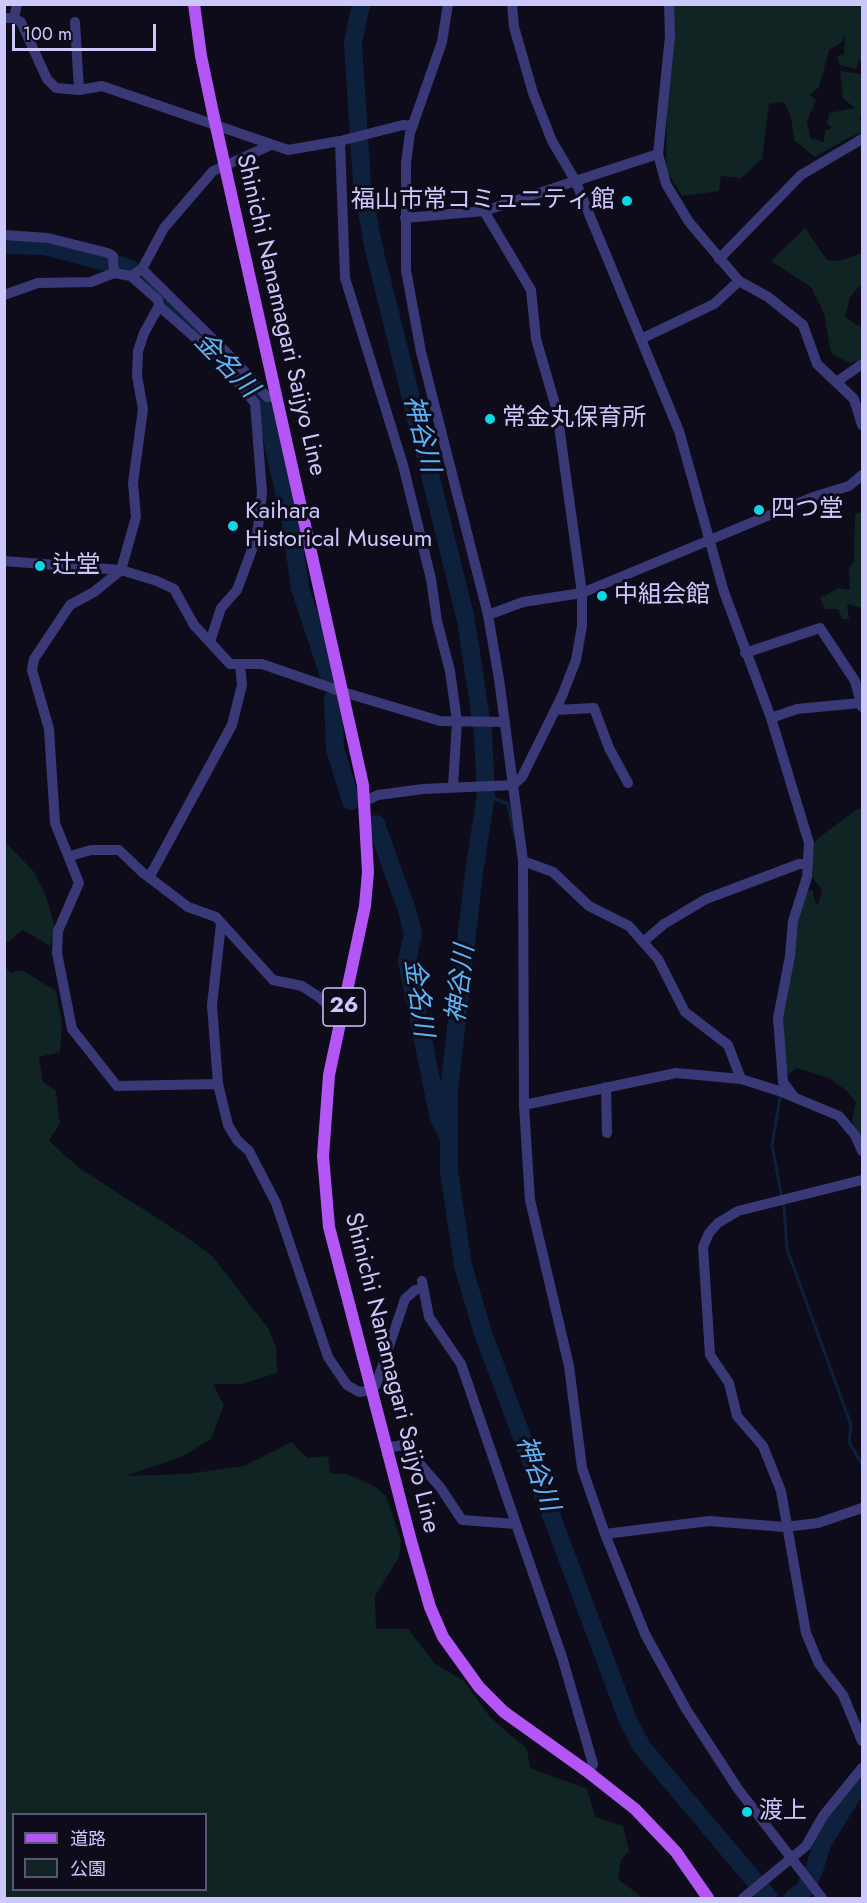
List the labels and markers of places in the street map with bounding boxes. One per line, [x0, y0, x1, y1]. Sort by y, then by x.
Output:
place label: 福山市常コミュニティ館 [351, 187, 615, 215]
marker: 福山市常コミュニティ館 [620, 194, 634, 208]
place label: 常金丸保育所 [502, 405, 646, 433]
marker: 常金丸保育所 [483, 412, 497, 426]
place label: 四つ堂 [771, 496, 843, 524]
place label: Kaihara Historical Museum [245, 498, 433, 554]
marker: 四つ堂 [752, 503, 766, 517]
marker: Kaihara Historical Museum [226, 519, 240, 533]
place label: 辻堂 [52, 552, 100, 580]
marker: 辻堂 [33, 559, 47, 573]
place label: 中組会館 [614, 582, 710, 610]
marker: 中組会館 [595, 589, 609, 603]
place label: 渡上 [759, 1798, 807, 1826]
marker: 渡上 [740, 1805, 754, 1819]

